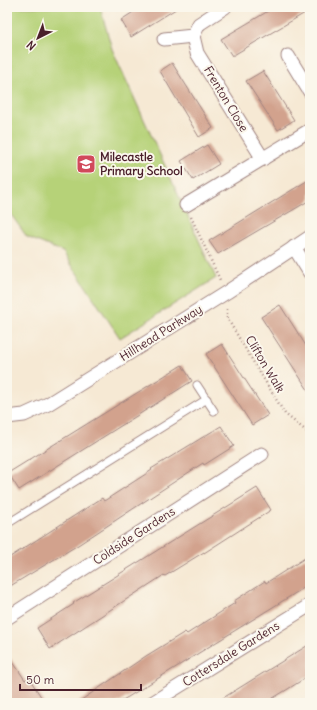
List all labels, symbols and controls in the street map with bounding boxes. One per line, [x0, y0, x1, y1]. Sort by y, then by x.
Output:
north arrow [18, 18, 58, 58]
text: N [24, 38, 39, 53]
street label: Frenton Close [201, 63, 252, 134]
place label: Milecastle Primary School [100, 149, 183, 179]
school or university icon: Milecastle Primary School [75, 153, 97, 175]
street label: Hillhead Parkway [117, 301, 205, 364]
street label: Clifton Walk [243, 332, 288, 395]
street label: Coldside Gardens [90, 503, 178, 568]
street label: Cottersdale Gardens [180, 618, 282, 689]
scale bar [20, 666, 141, 692]
text: 50 m [26, 672, 55, 687]

